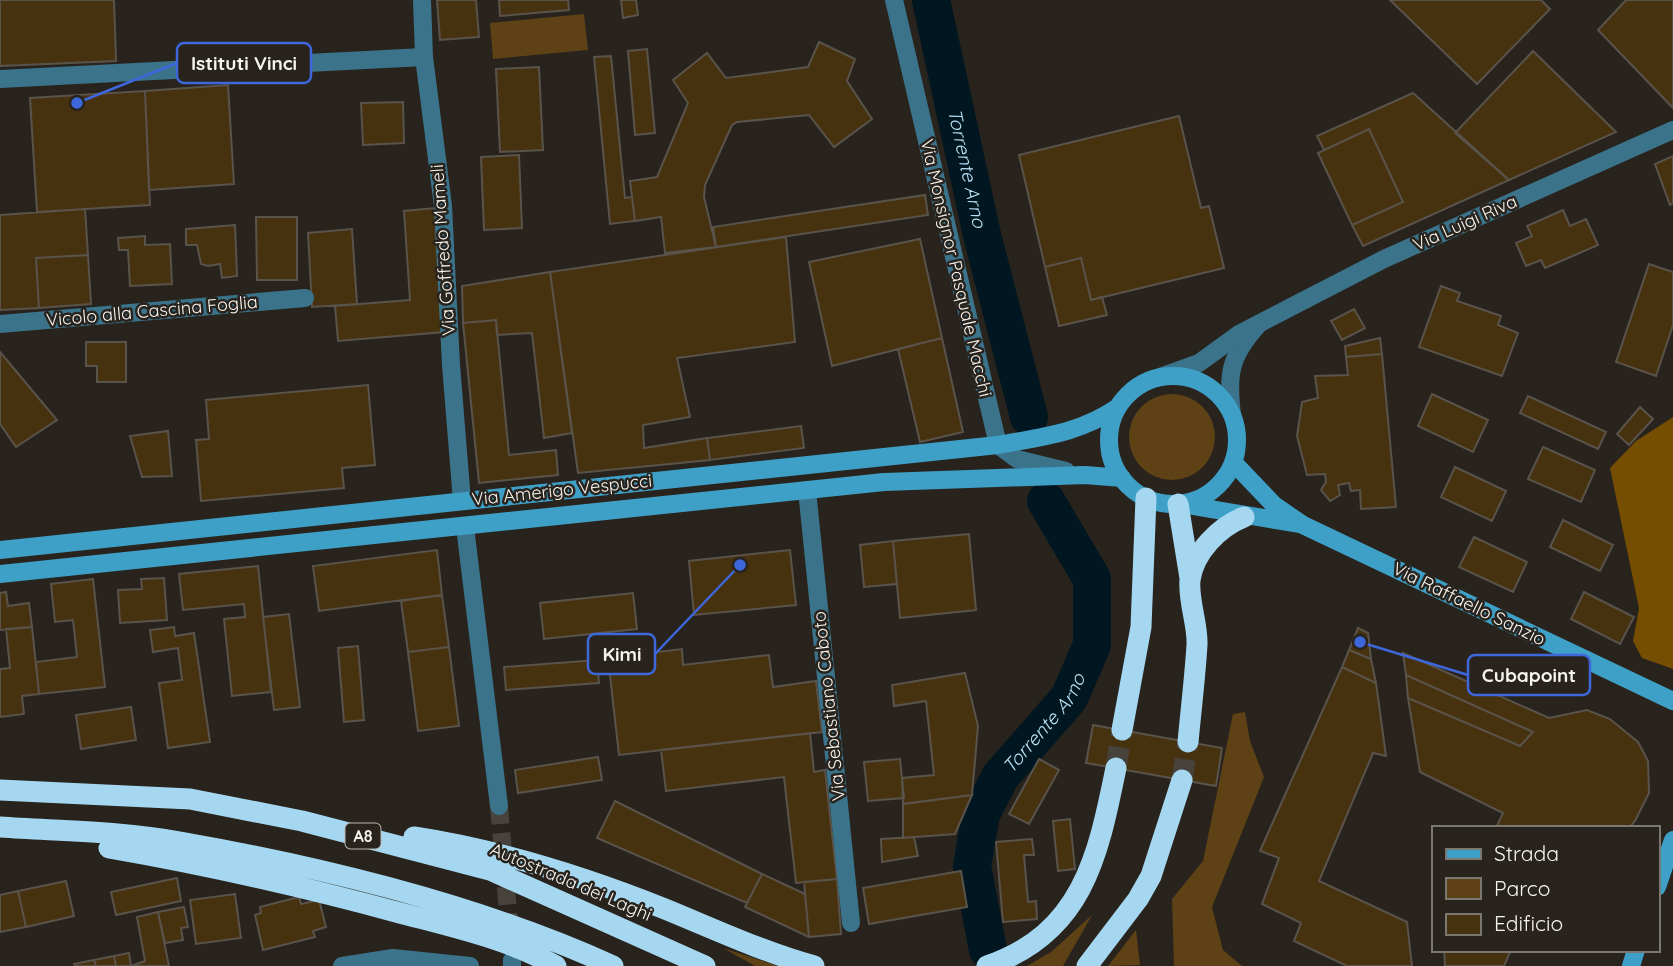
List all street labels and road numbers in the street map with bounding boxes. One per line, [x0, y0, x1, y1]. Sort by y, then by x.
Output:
street label: Via Monsignor Pasquale Macchi [916, 137, 997, 399]
street label: Via Goffredo Mameli [425, 164, 460, 337]
street label: Via Luigi Riva [1409, 189, 1520, 256]
street label: Vicolo alla Cascina Foglia [45, 290, 259, 331]
street label: Via Amerigo Vespucci [471, 469, 653, 510]
street label: Via Raffaello Sanzio [1389, 557, 1549, 651]
street label: Via Sebastiano Caboto [807, 610, 850, 802]
road number: A8 [346, 824, 380, 848]
street label: Autostrada dei Laghi [487, 837, 655, 926]

